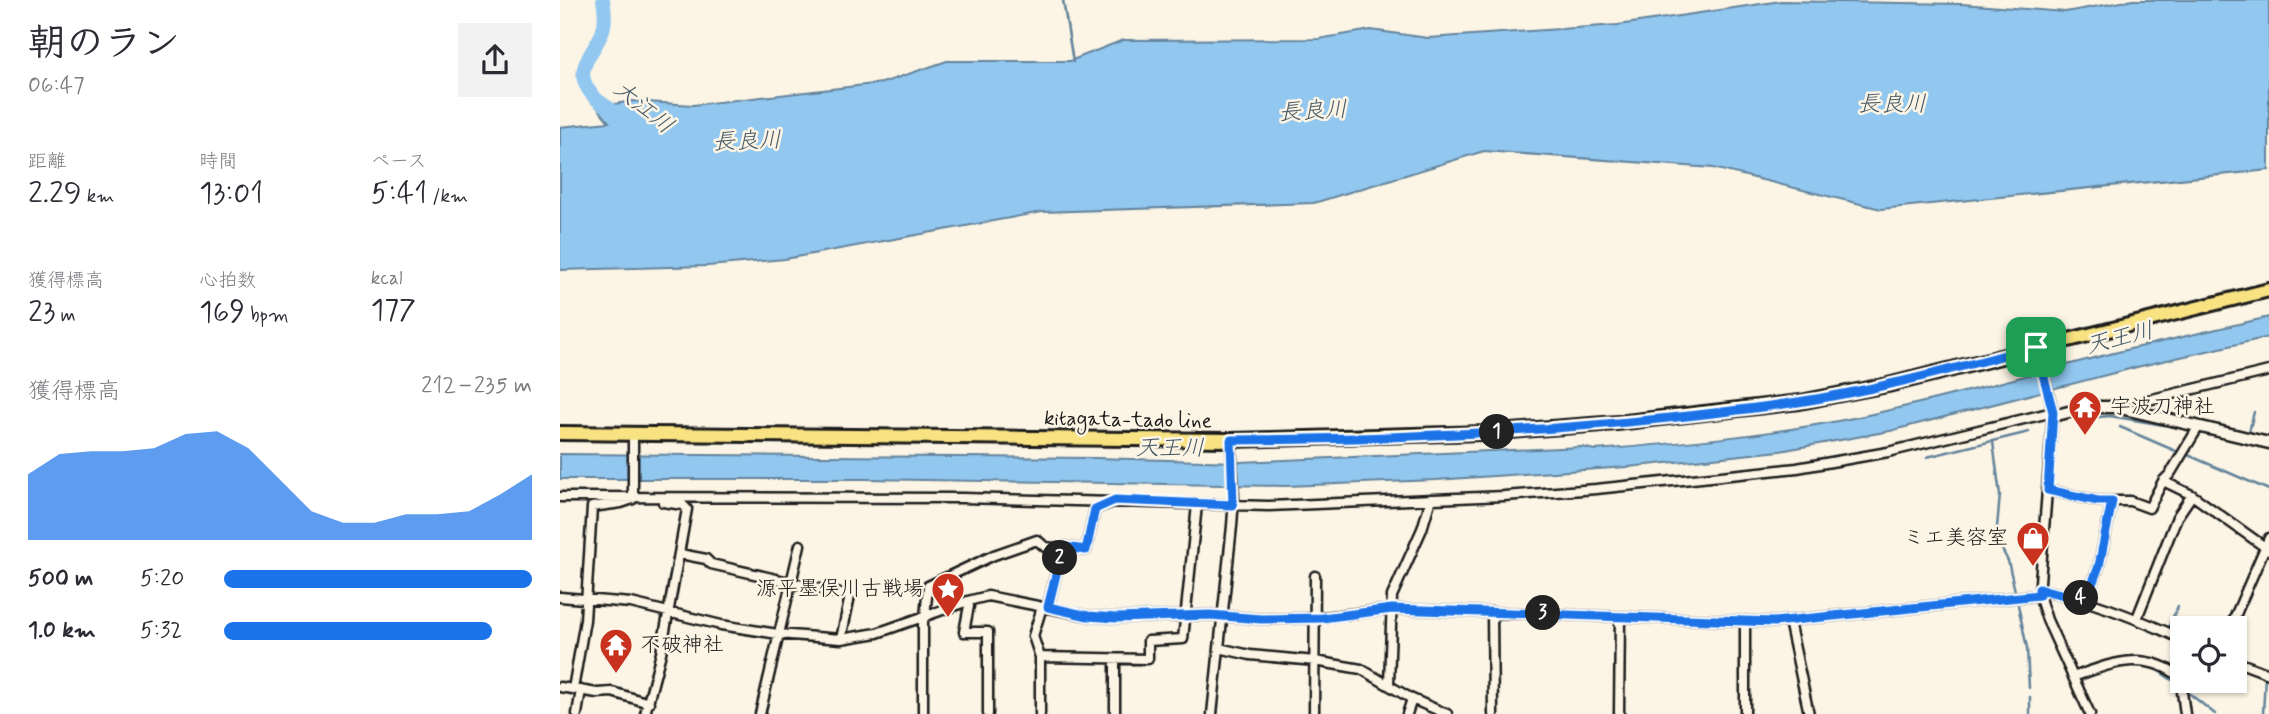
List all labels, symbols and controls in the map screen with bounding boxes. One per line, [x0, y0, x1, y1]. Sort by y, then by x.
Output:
text: 朝のラン [28, 20, 180, 69]
button: share [458, 23, 532, 97]
text: 06:47 [28, 71, 85, 101]
water label: 大江川 [607, 75, 679, 141]
water label: 長良川 [1858, 90, 1927, 120]
water label: 長良川 [1278, 95, 1348, 129]
water label: 長良川 [712, 126, 782, 158]
text: 距離 [28, 149, 66, 174]
text: 時間 [199, 149, 237, 174]
text: ペース [371, 149, 427, 174]
text: 2.29 [28, 174, 82, 213]
text: 13:01 [199, 174, 263, 213]
text: 5:41 [371, 174, 427, 213]
text: km [82, 184, 114, 209]
text: /km [427, 184, 468, 209]
text: kcal [371, 266, 403, 291]
text: 獲得標高 [28, 268, 104, 293]
text: 心拍数 [199, 268, 256, 293]
text: 177 [371, 291, 416, 330]
text: 23 [28, 293, 55, 332]
text: 169 [199, 293, 245, 332]
text: m [55, 303, 76, 328]
text: bpm [245, 303, 289, 328]
water label: 天王川 [2083, 316, 2157, 362]
pin [2006, 317, 2066, 377]
icon: arrive [2017, 328, 2055, 366]
text: 212–235 m [421, 371, 532, 401]
text: 獲得標高 [28, 377, 120, 407]
temple icon: 宇波刀神社 [2066, 388, 2104, 437]
place label: 宇波刀神社 [2110, 393, 2215, 421]
street label: kitagata-tado line [1044, 405, 1212, 436]
pin: 1 [1480, 414, 1514, 450]
text: 1 [1492, 419, 1501, 444]
water label: 天王川 [1136, 434, 1205, 464]
shop icon: ミエ美容室 [2014, 519, 2052, 568]
place label: ミエ美容室 [1903, 524, 2008, 552]
pin: 2 [1042, 540, 1078, 576]
text: 2 [1055, 545, 1064, 570]
text: 500 m [28, 564, 93, 594]
text: 5:20 [140, 564, 184, 594]
place icon: 源平墨俣川古戦場 [929, 570, 967, 619]
place label: 源平墨俣川古戦場 [756, 575, 924, 603]
pin: 4 [2064, 580, 2098, 616]
text: 4 [2075, 585, 2086, 610]
pin: 3 [1525, 596, 1560, 630]
text: 3 [1538, 600, 1547, 625]
text: 1.0 km [28, 616, 96, 646]
text: 5:32 [140, 616, 182, 646]
map controls [2170, 616, 2247, 693]
button: locate [2170, 616, 2247, 693]
temple icon: 不破神社 [597, 626, 635, 675]
place label: 不破神社 [640, 631, 724, 659]

